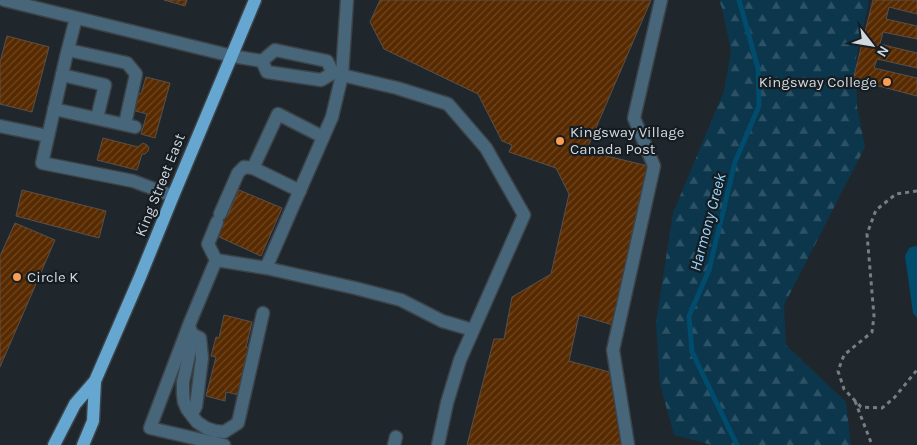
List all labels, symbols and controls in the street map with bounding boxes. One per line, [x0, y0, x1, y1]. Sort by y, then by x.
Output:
north arrow [847, 20, 897, 70]
text: N [873, 43, 893, 60]
place label: Kingsway College [759, 73, 877, 91]
marker: Kingsway College [881, 76, 893, 88]
place label: Kingsway Village Canada Post [570, 123, 684, 158]
street label: King Street East [131, 130, 189, 239]
marker: Kingsway Village Canada Post [554, 135, 566, 147]
water label: Harmony Creek [685, 170, 730, 273]
place label: Circle K [27, 268, 78, 286]
marker: Circle K [11, 271, 23, 283]

